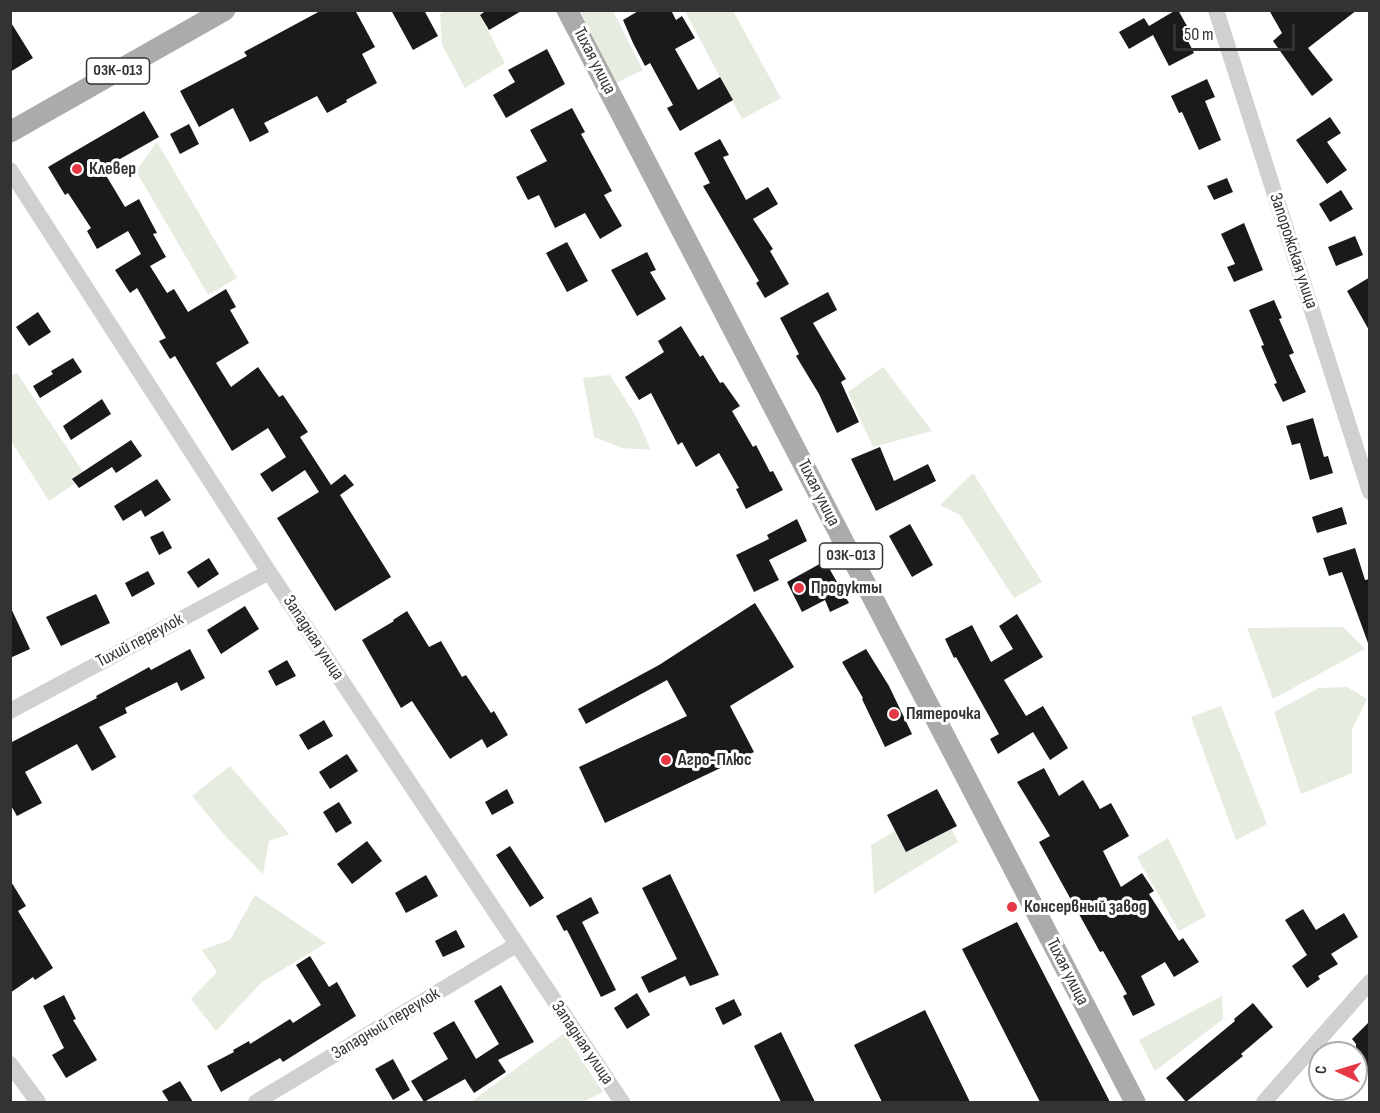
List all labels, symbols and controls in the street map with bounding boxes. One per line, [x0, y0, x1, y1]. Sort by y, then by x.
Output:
scale bar [1176, 12, 1298, 50]
street label: Тихая улица [568, 24, 620, 98]
text: 50 m [1184, 24, 1214, 45]
road number: 03К-013 [86, 58, 150, 84]
place label: Клевер [89, 158, 136, 180]
marker: Клевер [70, 162, 84, 176]
street label: Запорожская улица [1264, 190, 1322, 312]
street label: Тихая улица [792, 456, 844, 530]
road number: 03К-013 [820, 543, 882, 569]
place label: Продукты [811, 577, 882, 599]
marker: Продукты [792, 581, 806, 595]
street label: Западная улица [278, 592, 348, 684]
street label: Тихий переулок [93, 609, 187, 673]
place label: Пятерочка [906, 703, 981, 725]
marker: Пятерочка [887, 707, 901, 721]
place label: Агро-Плюс [678, 749, 752, 771]
marker: Агро-Плюс [659, 753, 673, 767]
place label: Консервный завод [1024, 896, 1147, 918]
marker: Консервный завод [1005, 900, 1019, 914]
street label: Тихая улица [1041, 935, 1093, 1009]
street label: Западный переулок [328, 983, 444, 1065]
street label: Западная улица [546, 997, 618, 1089]
north arrow [1308, 1041, 1368, 1101]
text: С [1312, 1065, 1331, 1075]

